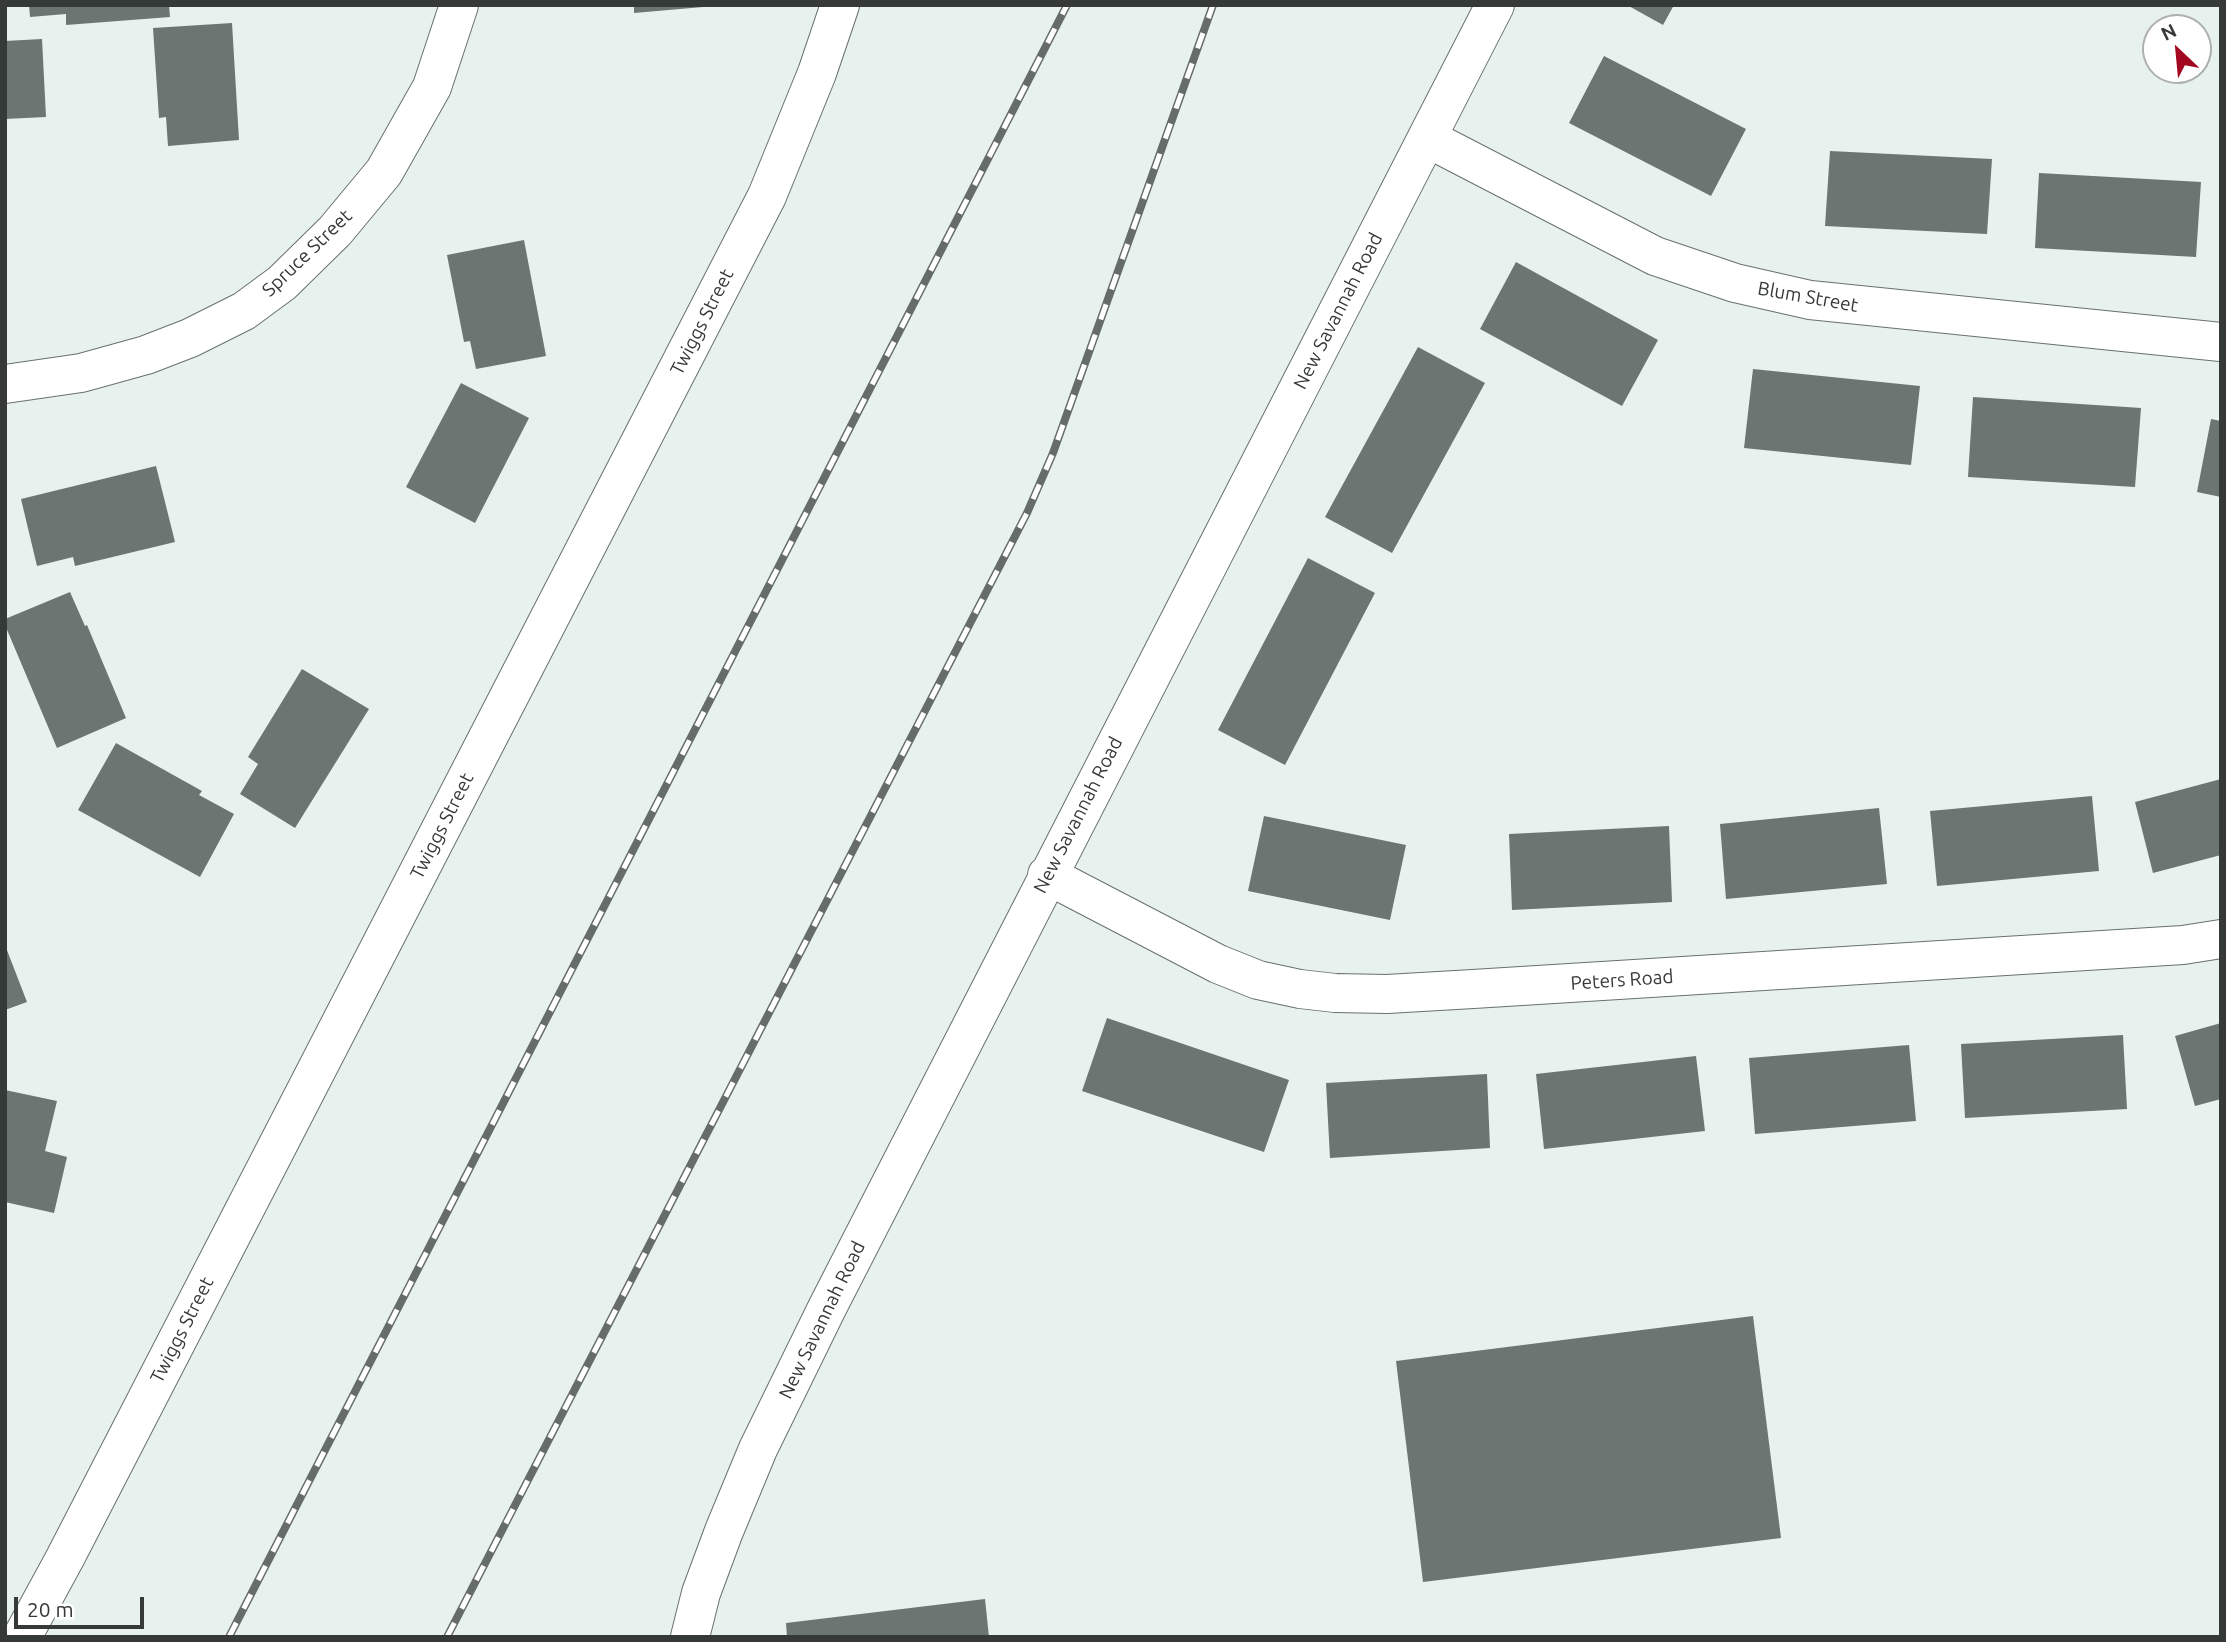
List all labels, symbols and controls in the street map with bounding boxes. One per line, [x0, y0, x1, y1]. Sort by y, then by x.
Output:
north arrow [2142, 14, 2212, 84]
text: N [2157, 19, 2180, 45]
street label: Spruce Street [257, 205, 357, 301]
street label: New Savannah Road [1289, 229, 1387, 393]
street label: Twiggs Street [665, 265, 739, 379]
street label: Blum Street [1756, 277, 1860, 317]
street label: New Savannah Road [1029, 733, 1127, 897]
street label: Twiggs Street [405, 769, 479, 883]
street label: Peters Road [1570, 965, 1674, 995]
street label: New Savannah Road [774, 1238, 870, 1402]
street label: Twiggs Street [145, 1273, 219, 1387]
scale bar [18, 1582, 147, 1626]
text: 20 m [27, 1597, 74, 1621]

